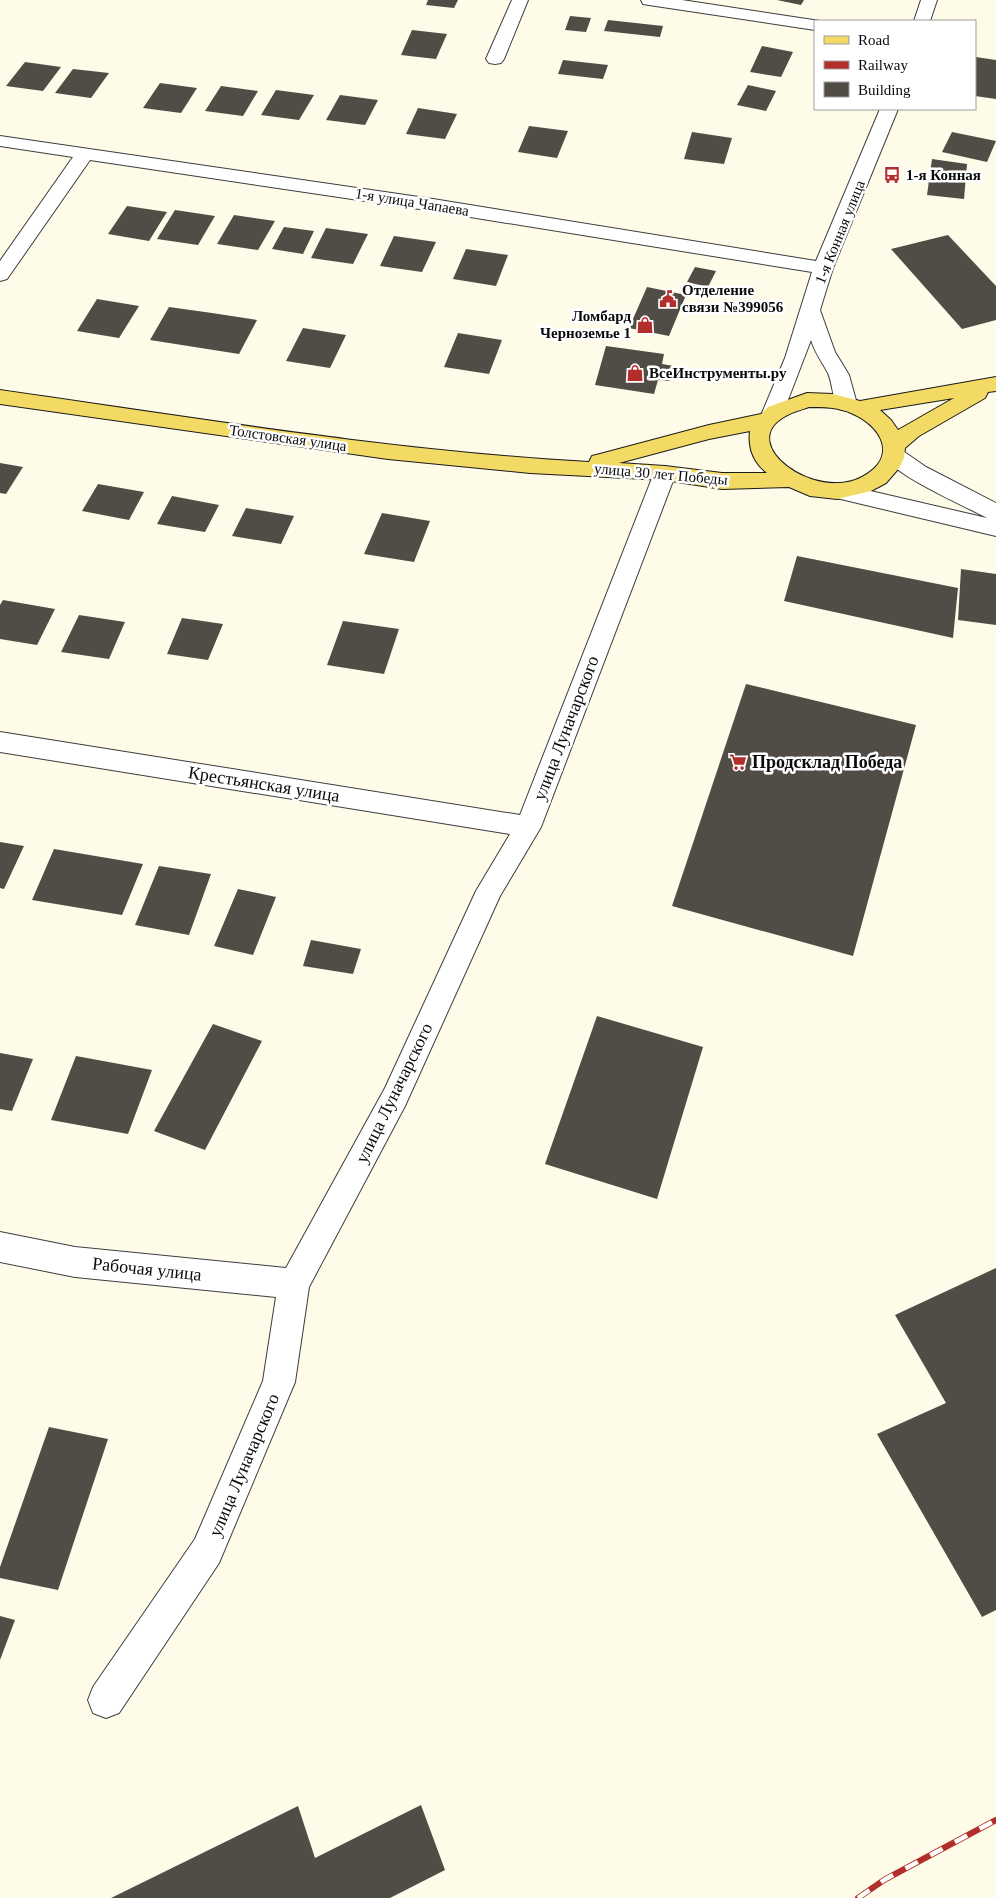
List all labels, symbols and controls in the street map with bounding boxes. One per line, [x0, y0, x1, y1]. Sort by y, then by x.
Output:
legend [814, 20, 976, 110]
text: Road [858, 32, 890, 48]
text: Railway [858, 57, 908, 73]
text: Building [858, 82, 911, 98]
bus stop icon: 1-я Конная [882, 165, 902, 185]
place label: 1-я Конная [906, 167, 981, 183]
street label: 1-я Конная улица [812, 178, 868, 286]
street label: 1-я улица Чапаева [354, 185, 470, 219]
place label: Отделение связи №399056 [682, 282, 784, 315]
public building icon: Отделение связи №399056 [658, 289, 678, 309]
place label: Ломбард Черноземье 1 [540, 308, 631, 341]
shop icon: Ломбард Черноземье 1 [635, 315, 655, 335]
shop icon: ВсеИнструменты.ру [625, 363, 645, 383]
place label: ВсеИнструменты.ру [649, 365, 787, 381]
street label: Толстовская улица [228, 422, 348, 454]
street label: улица 30 лет Победы [594, 460, 728, 488]
street label: улица Луначарского [529, 653, 603, 803]
supermarket icon: Продсклад Победа [728, 752, 748, 772]
place label: Продсклад Победа [752, 752, 902, 772]
street label: Крестьянская улица [187, 762, 341, 806]
street label: улица Луначарского [351, 1020, 437, 1166]
street label: Рабочая улица [91, 1253, 203, 1285]
street label: улица Луначарского [205, 1390, 283, 1540]

